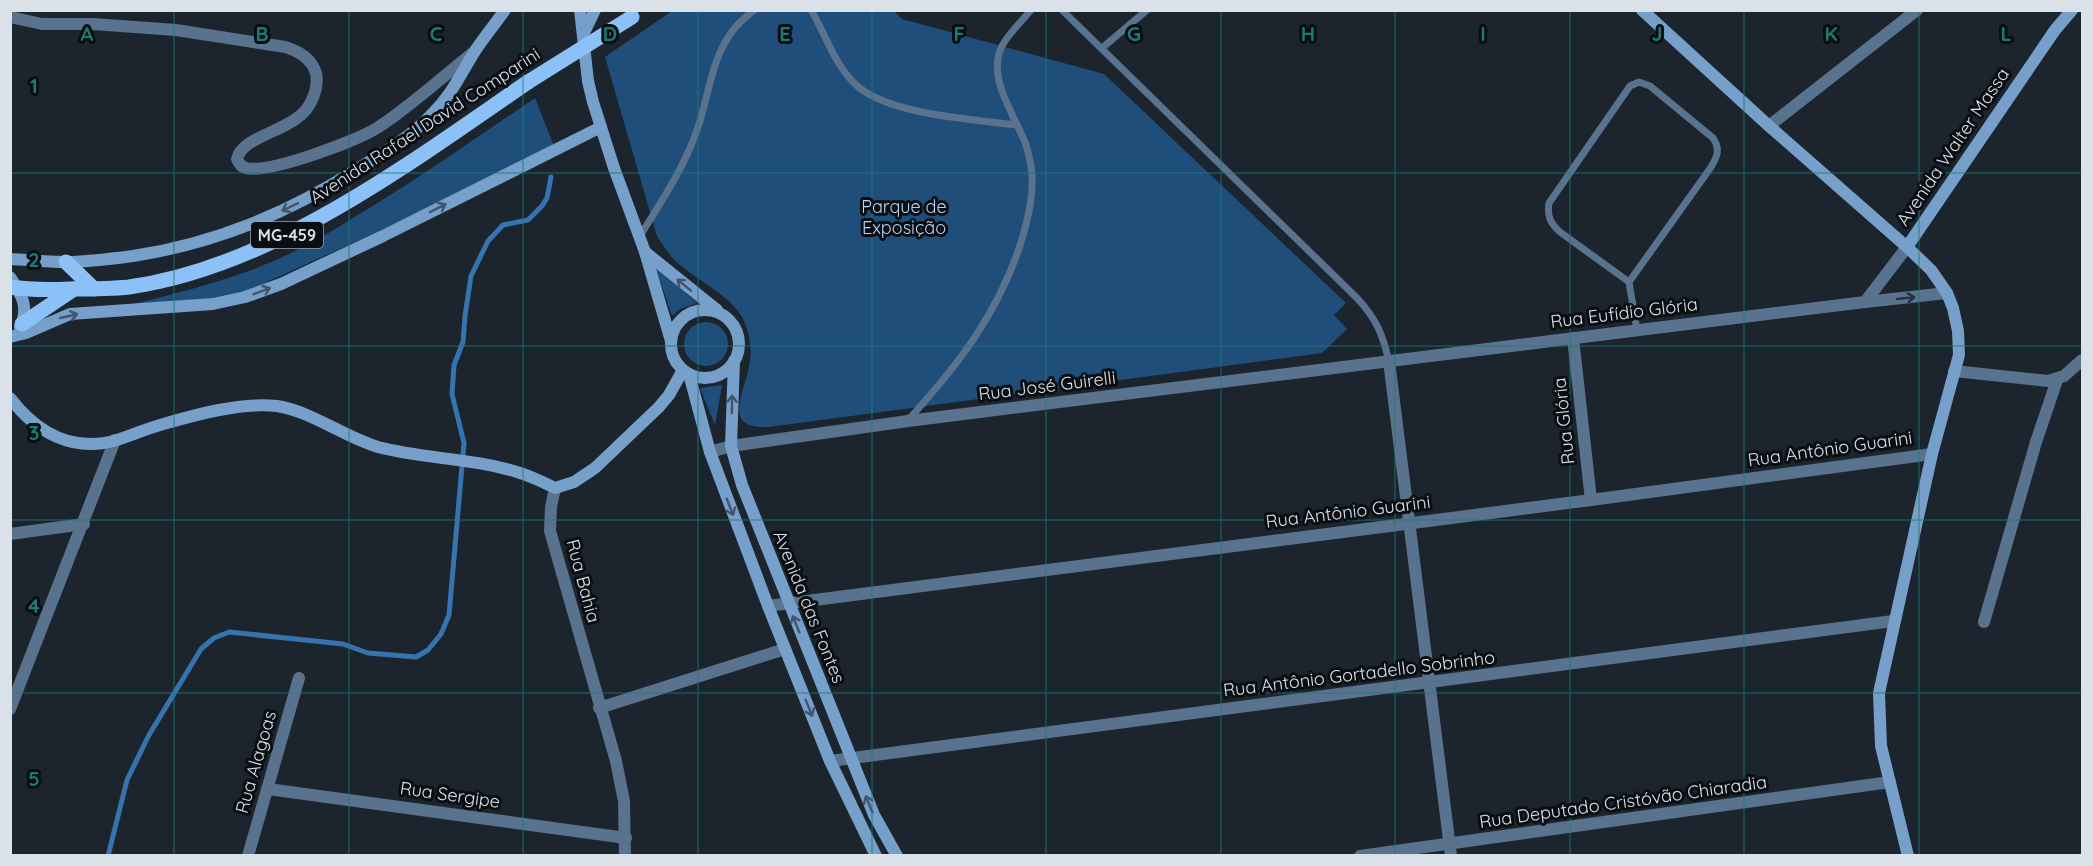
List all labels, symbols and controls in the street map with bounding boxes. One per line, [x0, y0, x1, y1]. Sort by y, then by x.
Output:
text: A [81, 21, 94, 46]
text: B [255, 21, 269, 46]
text: C [430, 21, 443, 46]
text: D [603, 21, 617, 46]
text: E [779, 21, 791, 46]
text: F [953, 21, 965, 46]
text: G [1127, 21, 1141, 46]
text: H [1301, 21, 1315, 46]
text: I [1480, 21, 1486, 46]
text: J [1651, 21, 1663, 46]
text: K [1824, 21, 1838, 46]
text: L [2000, 21, 2012, 46]
street label: Avenida Rafael David Comparini [305, 42, 544, 209]
street label: Avenida Walter Massa [1891, 63, 2014, 230]
text: 1 [30, 73, 38, 98]
park label: Parque de Exposição [861, 195, 947, 239]
one-way arrow [281, 201, 299, 213]
one-way arrow [429, 202, 447, 214]
road number: MG-459 [251, 222, 323, 248]
text: 2 [28, 247, 40, 272]
one-way arrow [676, 278, 692, 291]
one-way arrow [252, 285, 270, 296]
street label: Rua Eufídio Glória [1549, 292, 1699, 333]
one-way arrow [1895, 292, 1915, 303]
one-way arrow [59, 309, 78, 321]
street label: Rua José Guirelli [977, 366, 1117, 405]
street label: Rua Glória [1548, 377, 1579, 466]
one-way arrow [726, 394, 737, 414]
text: 3 [29, 420, 39, 445]
street label: Rua Antônio Guarini [1746, 426, 1914, 471]
street label: Rua Antônio Guarini [1264, 490, 1432, 533]
one-way arrow [725, 497, 736, 516]
street label: Avenida das Fontes [768, 527, 851, 687]
street label: Rua Bahia [561, 537, 606, 625]
text: 4 [28, 593, 40, 618]
one-way arrow [790, 615, 801, 633]
street label: Rua Antônio Gortadello Sobrinho [1222, 645, 1496, 702]
one-way arrow [804, 698, 815, 717]
street label: Rua Alagoas [230, 708, 281, 816]
text: 5 [28, 766, 40, 791]
street label: Rua Deputado Cristóvão Chiaradia [1478, 770, 1768, 833]
street label: Rua Sergipe [398, 776, 502, 813]
one-way arrow [863, 796, 874, 814]

